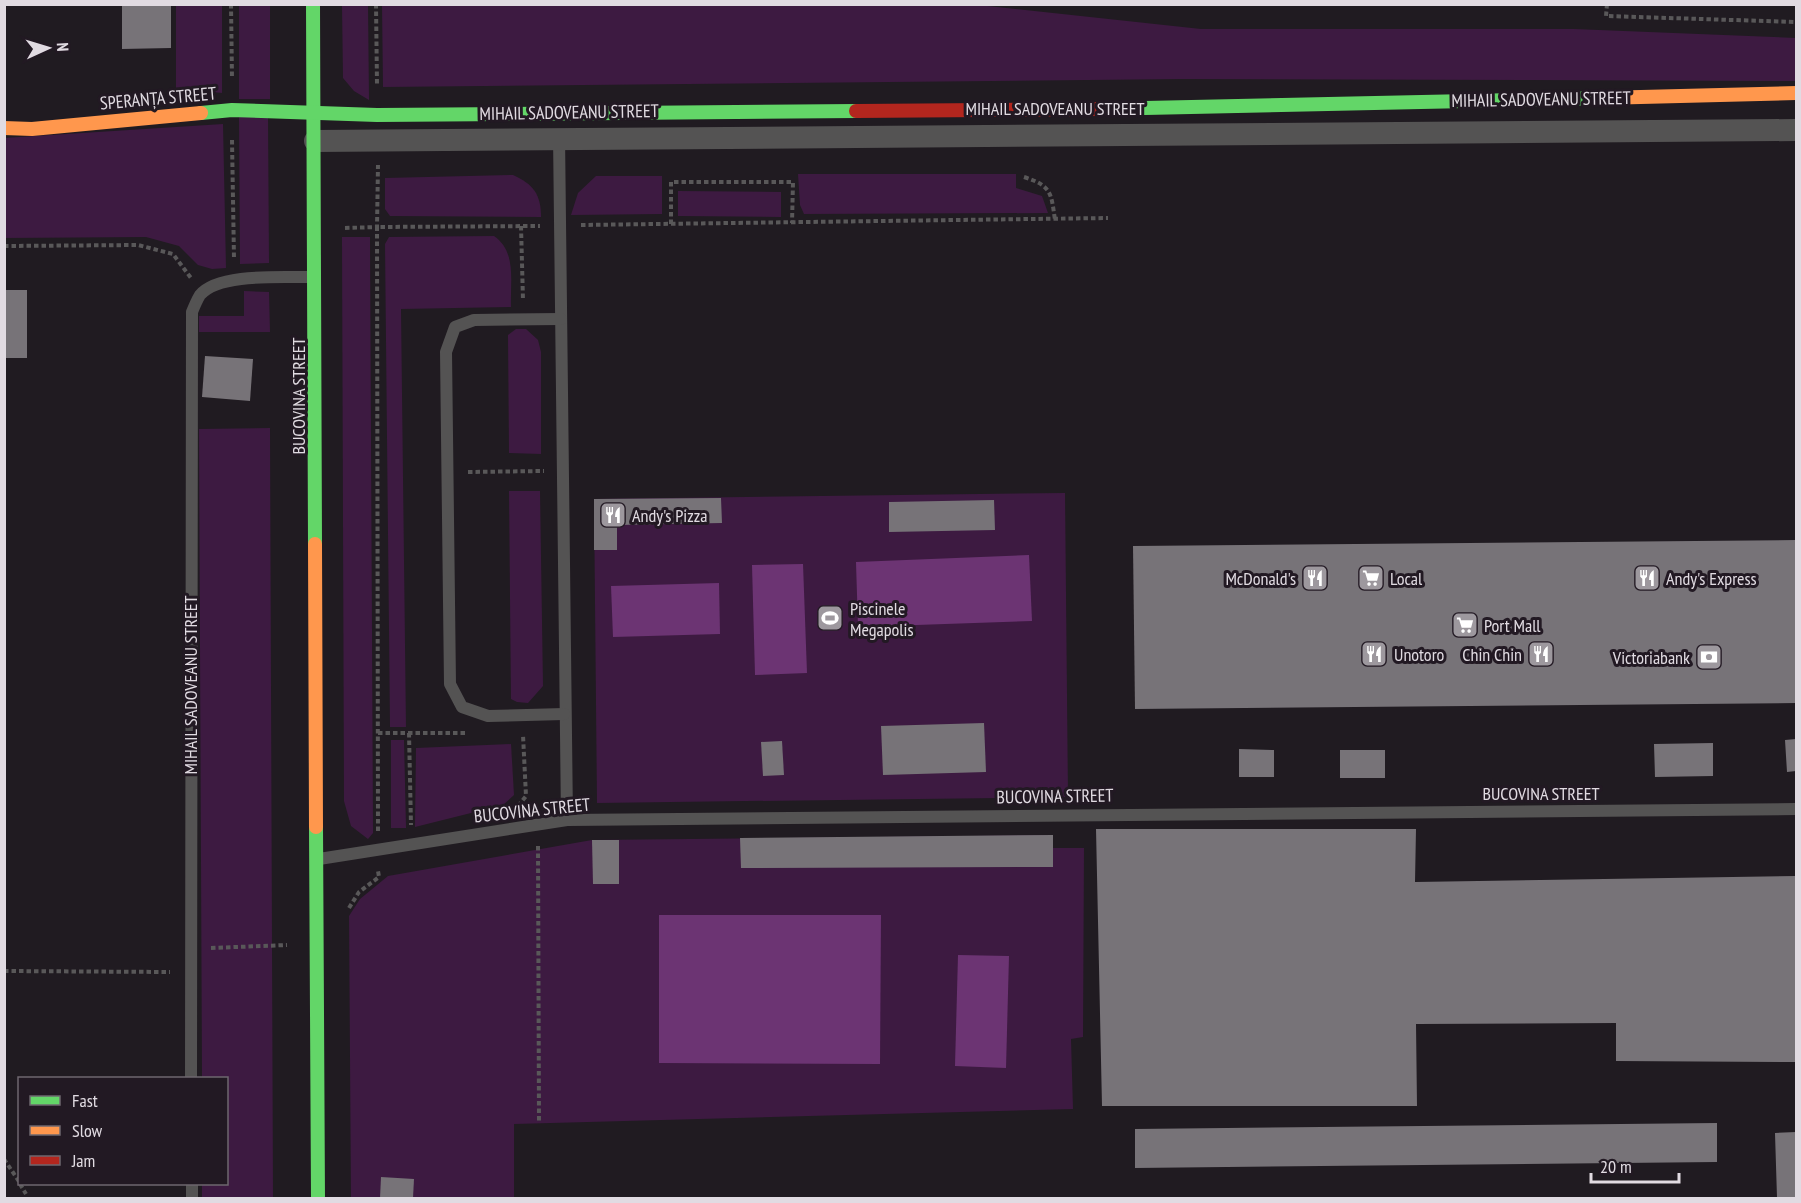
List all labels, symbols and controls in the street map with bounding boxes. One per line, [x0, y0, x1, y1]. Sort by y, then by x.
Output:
north arrow [18, 18, 78, 78]
text: N [53, 42, 73, 52]
street label: SPERANȚA STREET [99, 81, 217, 115]
street label: MIHAIL SADOVEANU STREET [1451, 86, 1631, 112]
street label: MIHAIL SADOVEANU STREET [965, 97, 1145, 120]
street label: MIHAIL SADOVEANU STREET [479, 99, 659, 125]
street label: BUCOVINA STREET [287, 338, 310, 455]
restaurant icon: Andy's Pizza [598, 500, 628, 530]
place label: Andy's Pizza [632, 504, 707, 527]
restaurant icon: McDonald's [1300, 563, 1330, 593]
supermarket icon: Local [1356, 563, 1386, 593]
restaurant icon: Andy's Express [1632, 563, 1662, 593]
place label: McDonald's [1225, 567, 1296, 590]
place label: Local [1390, 567, 1423, 590]
place label: Andy's Express [1666, 567, 1757, 590]
street label: MIHAIL SADOVEANU STREET [179, 595, 202, 775]
place label: Piscinele Megapolis [850, 597, 914, 641]
sports icon: Piscinele Megapolis [815, 603, 845, 633]
supermarket icon: Port Mall [1450, 610, 1480, 640]
place label: Port Mall [1484, 614, 1541, 637]
restaurant icon: Unotoro [1359, 639, 1389, 669]
restaurant icon: Chin Chin [1526, 639, 1556, 669]
bank icon: Victoriabank [1694, 642, 1724, 672]
place label: Unotoro [1394, 643, 1445, 666]
place label: Chin Chin [1462, 643, 1522, 666]
place label: Victoriabank [1612, 646, 1690, 669]
street label: BUCOVINA STREET [1483, 782, 1600, 805]
street label: BUCOVINA STREET [996, 783, 1114, 809]
street label: BUCOVINA STREET [473, 792, 591, 828]
legend [18, 1077, 228, 1185]
text: Fast [72, 1089, 98, 1112]
text: Slow [72, 1119, 103, 1142]
scale bar [1591, 1146, 1680, 1184]
text: Jam [71, 1149, 95, 1172]
text: 20 m [1600, 1155, 1632, 1178]

